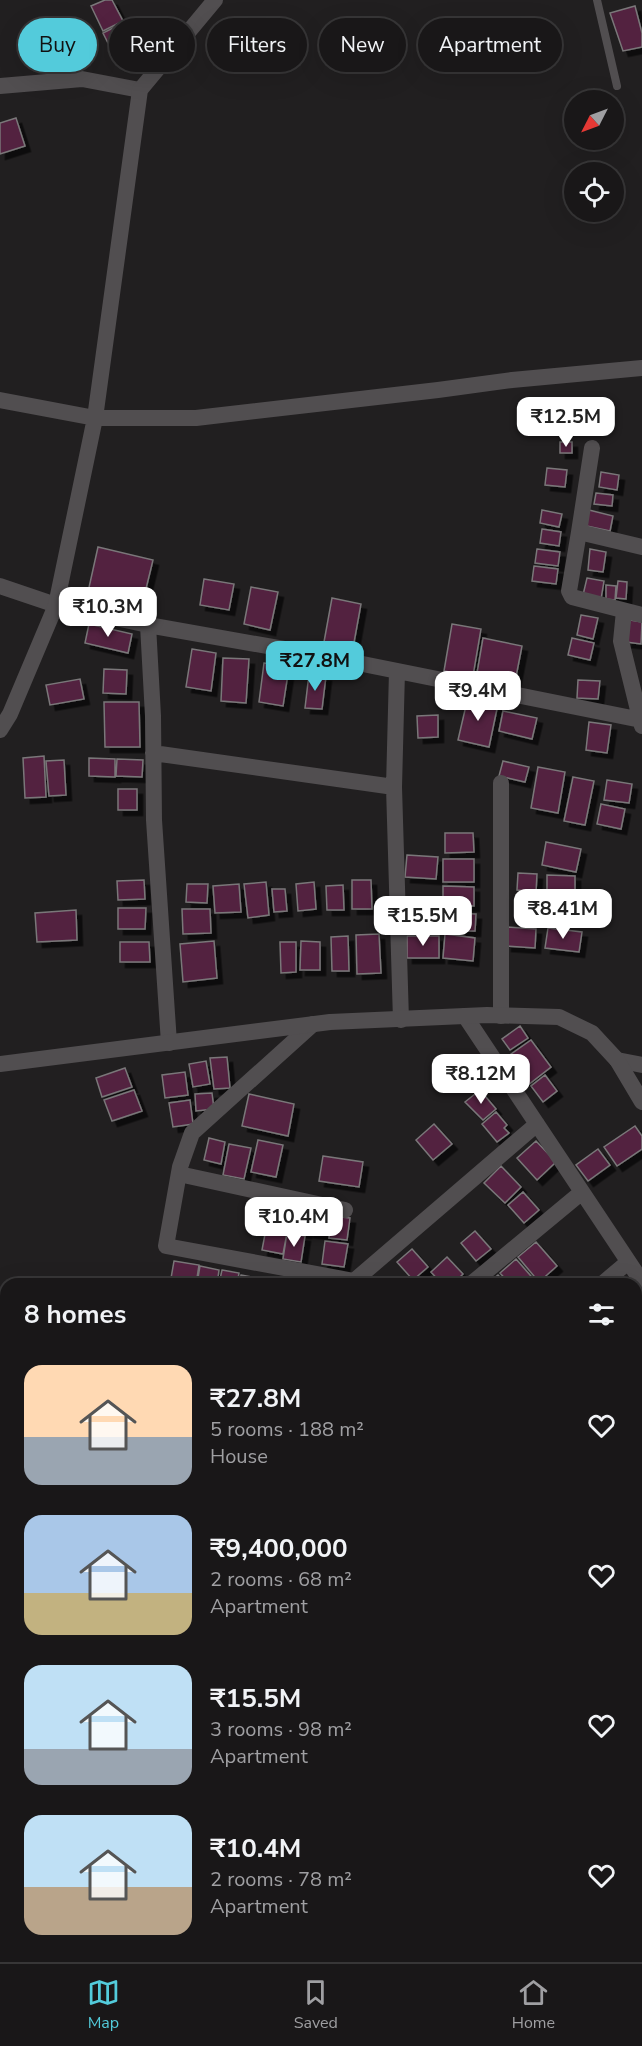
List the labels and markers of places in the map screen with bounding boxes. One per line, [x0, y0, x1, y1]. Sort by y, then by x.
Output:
pin: ₹12.5M [517, 397, 615, 448]
pin: ₹10.3M [59, 587, 157, 638]
pin: ₹27.8M [266, 641, 364, 692]
pin: ₹9.4M [436, 671, 520, 722]
pin: ₹8.41M [514, 889, 612, 940]
pin: ₹15.5M [374, 896, 472, 947]
pin: ₹8.12M [432, 1054, 530, 1105]
pin: ₹10.4M [245, 1197, 343, 1248]

